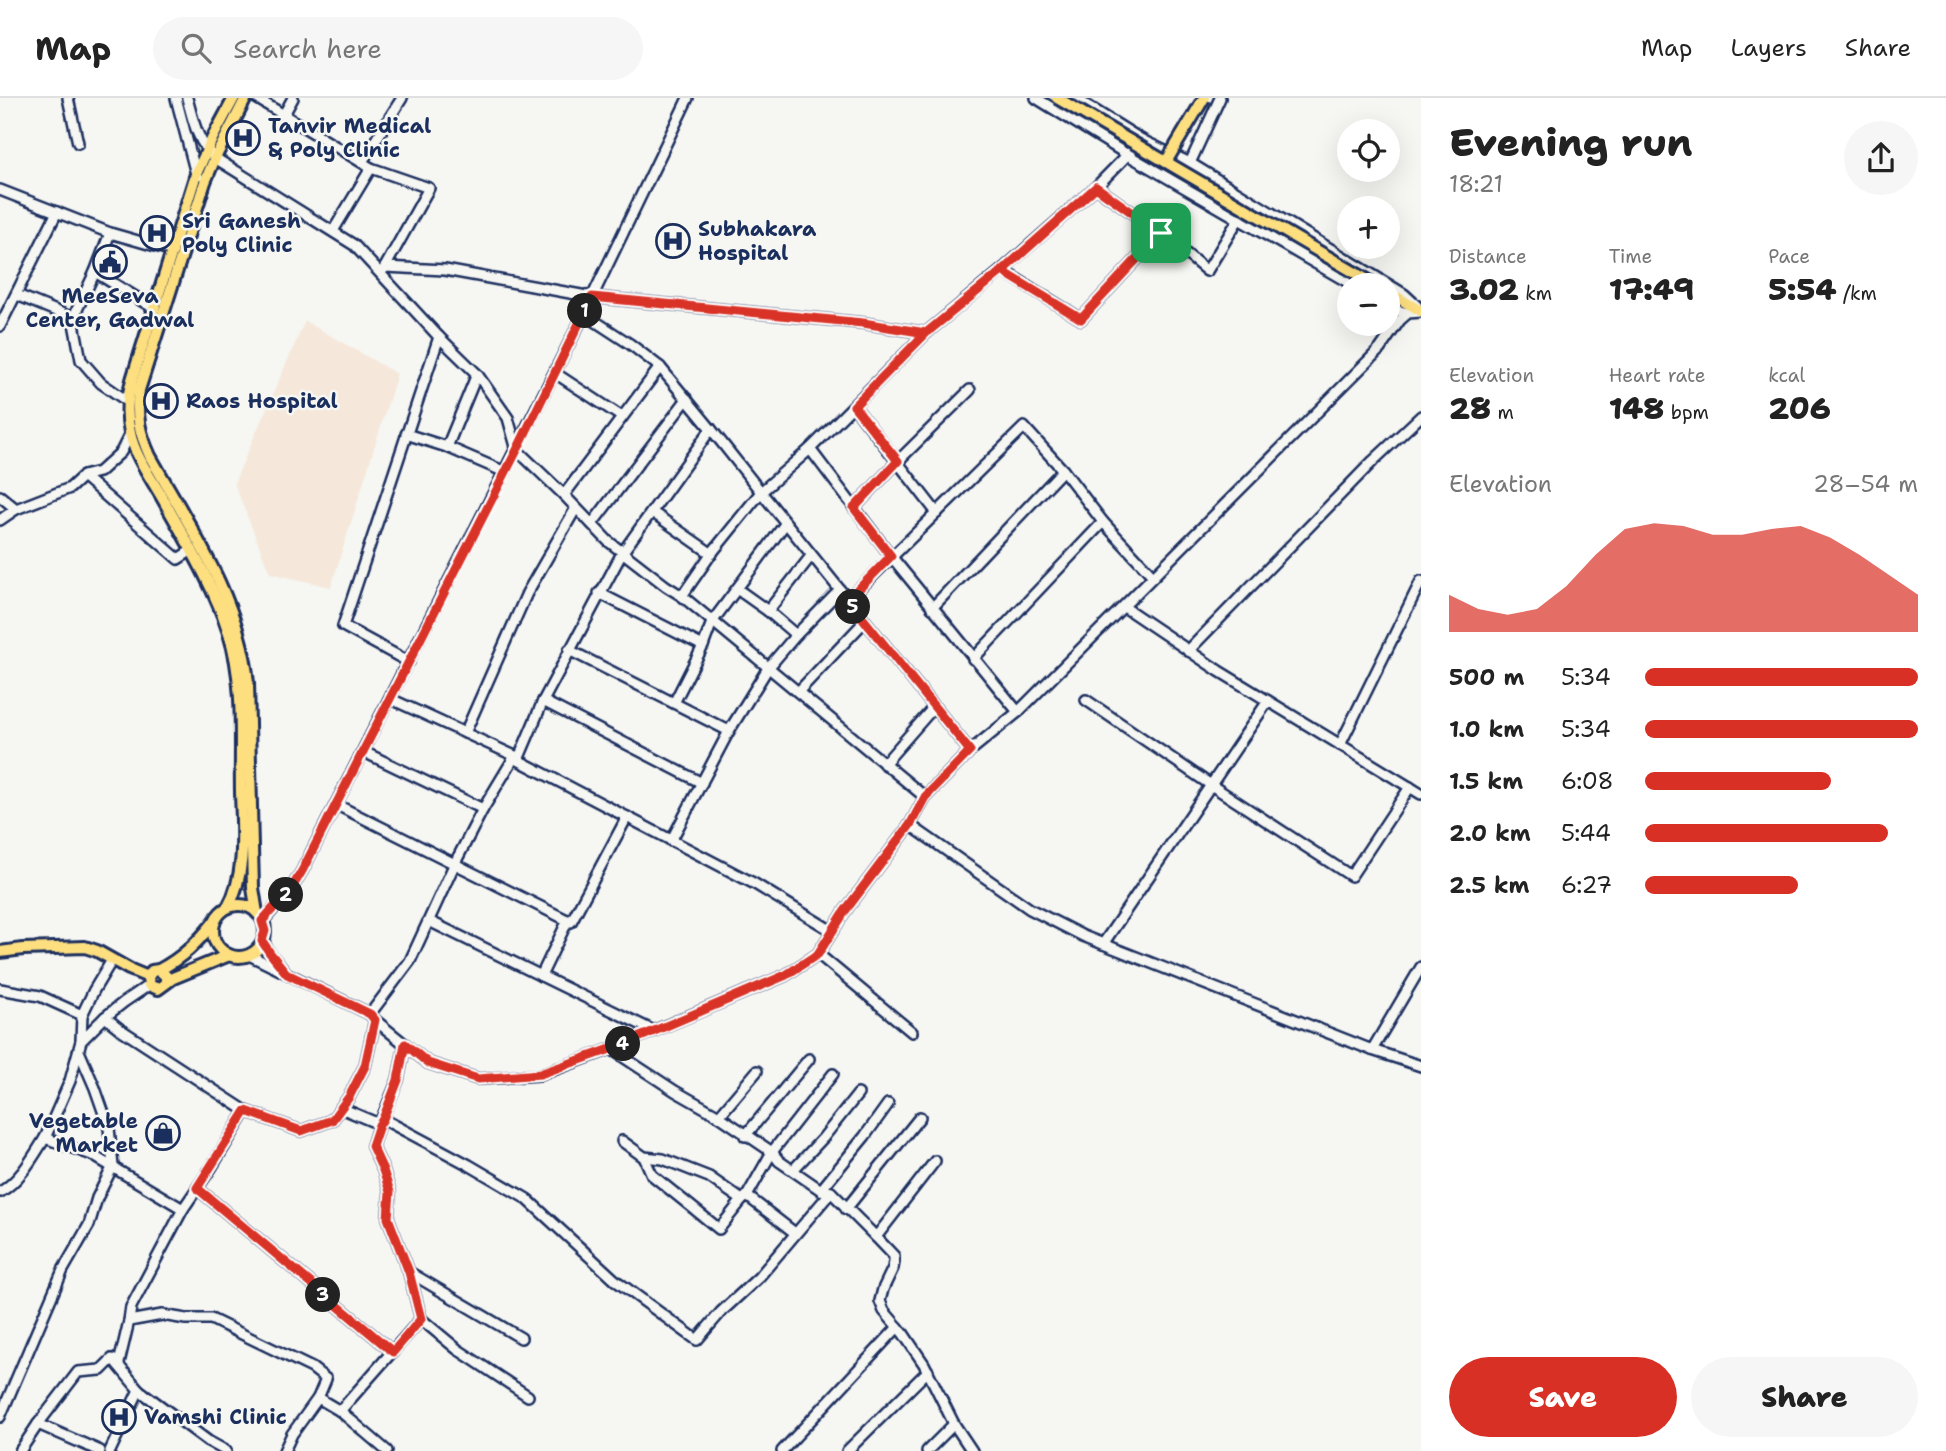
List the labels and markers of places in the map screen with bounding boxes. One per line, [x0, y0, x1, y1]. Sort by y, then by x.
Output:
place label: Tanvir Medical & Poly Clinic [268, 112, 431, 164]
hospital icon: Tanvir Medical & Poly Clinic [224, 119, 262, 157]
pin [1131, 203, 1191, 263]
place label: Sri Ganesh Poly Clinic [182, 207, 301, 259]
hospital icon: Sri Ganesh Poly Clinic [138, 214, 176, 252]
place label: Subhakara Hospital [698, 215, 817, 267]
hospital icon: Subhakara Hospital [654, 222, 692, 260]
public building icon: MeeSeva Center, Gadwal [91, 243, 129, 281]
place label: MeeSeva Center, Gadwal [26, 282, 194, 334]
pin: 1 [568, 294, 602, 328]
hospital icon: Raos Hospital [142, 382, 180, 420]
place label: Raos Hospital [186, 387, 338, 415]
pin: 5 [836, 589, 870, 624]
pin: 2 [268, 878, 304, 912]
pin: 4 [606, 1026, 640, 1062]
place label: Vegetable Market [29, 1107, 138, 1159]
shop icon: Vegetable Market [144, 1114, 182, 1152]
pin: 3 [306, 1278, 340, 1312]
hospital icon: Vamshi Clinic [100, 1398, 138, 1436]
place label: Vamshi Clinic [144, 1403, 287, 1431]

